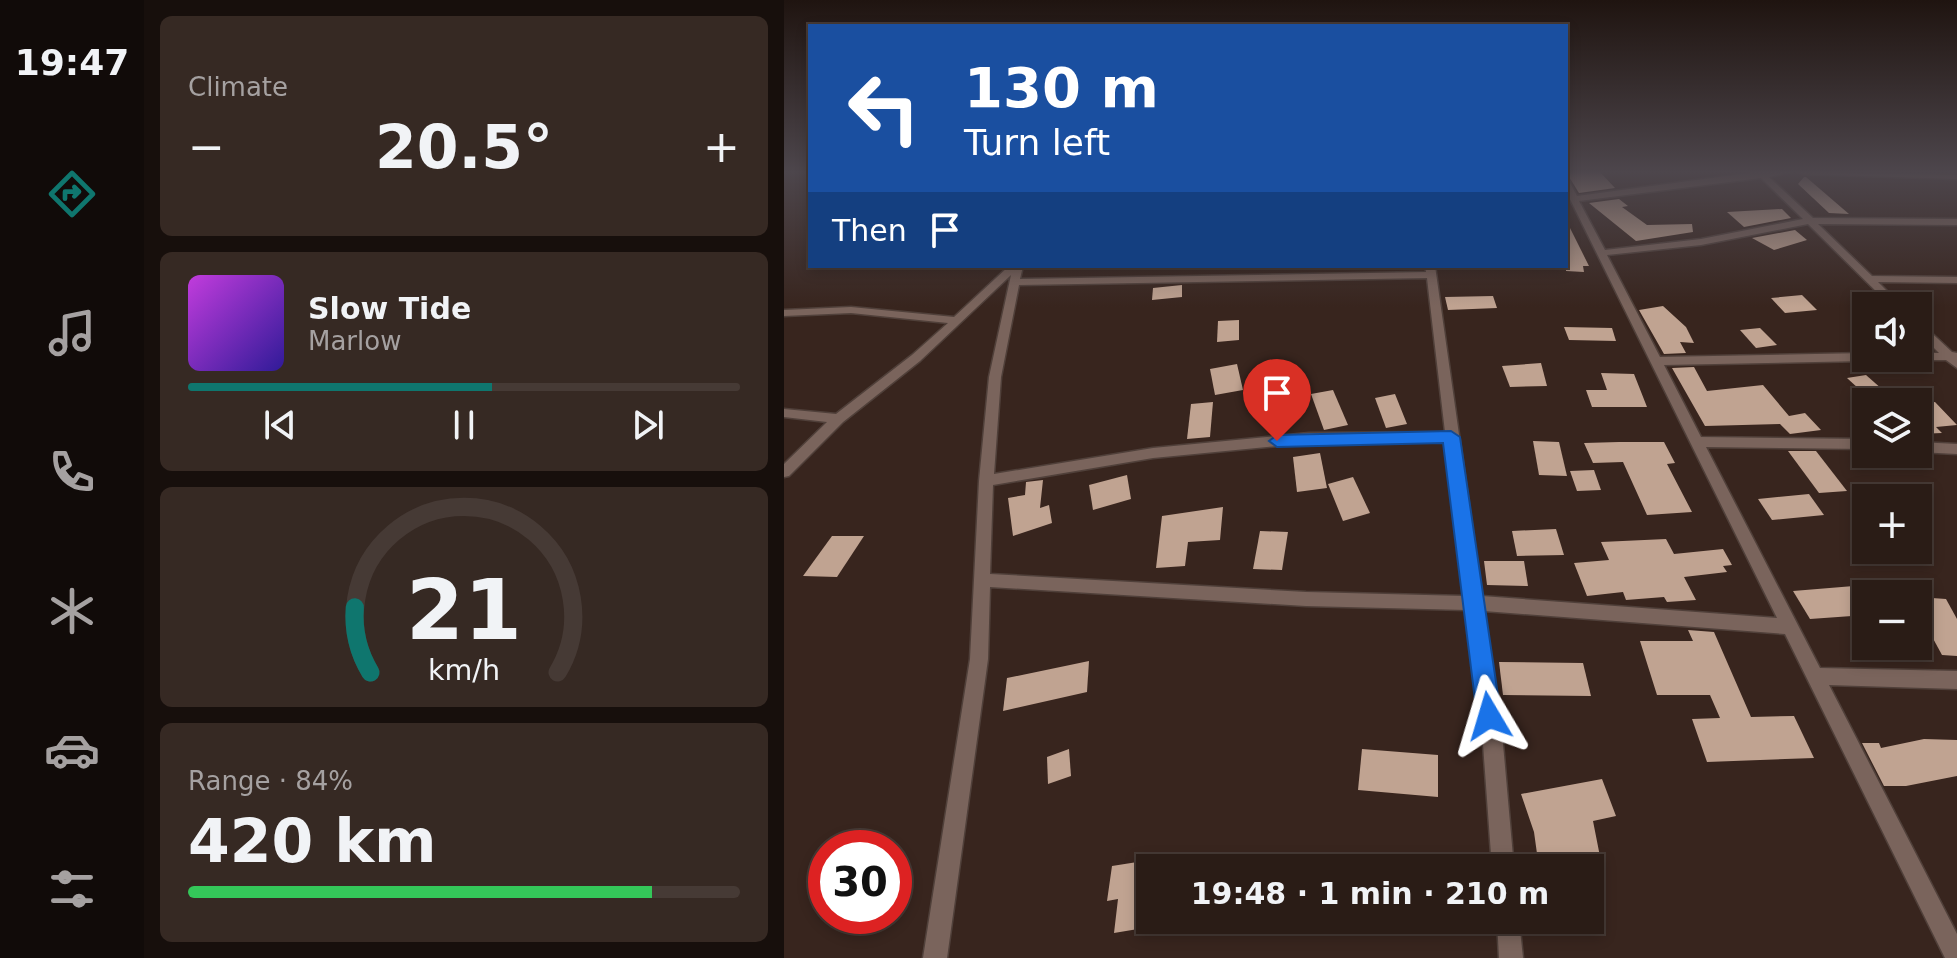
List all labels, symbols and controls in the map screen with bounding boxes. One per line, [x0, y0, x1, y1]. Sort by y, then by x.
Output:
text: 19:47 [15, 42, 129, 83]
text: 130 m [964, 55, 1159, 120]
icon: left [832, 56, 936, 160]
text: Climate [188, 72, 288, 102]
text: 20.5° [375, 112, 553, 182]
text: − [188, 121, 225, 172]
text: + [703, 121, 740, 172]
text: Turn left [964, 122, 1110, 163]
icon: directions [44, 166, 100, 222]
icon: arrive [923, 208, 967, 252]
text: Then [832, 213, 907, 248]
text: Slow Tide [308, 291, 471, 326]
map controls [1852, 292, 1932, 660]
button: sound [1852, 292, 1932, 372]
icon: music [44, 305, 100, 361]
text: Marlow [308, 326, 401, 356]
pin [1243, 359, 1311, 441]
icon: arrive [1255, 371, 1299, 415]
button: layers [1852, 388, 1932, 468]
icon: previous [258, 403, 302, 447]
icon: pause [442, 403, 486, 447]
icon: next [626, 403, 670, 447]
icon: phone [44, 444, 100, 500]
button: + [1852, 484, 1932, 564]
text: 21 [406, 561, 522, 658]
button: − [1852, 580, 1932, 660]
icon: climate [44, 583, 100, 639]
text: km/h [428, 653, 500, 687]
position arrow [1447, 674, 1531, 758]
icon: car [44, 722, 100, 778]
text: Range · 84% [188, 766, 353, 796]
text: 420 km [188, 806, 437, 876]
speed limit sign: 30 [808, 830, 912, 934]
icon: filters [44, 861, 100, 917]
text: 19:48 · 1 min · 210 m [1191, 876, 1549, 911]

